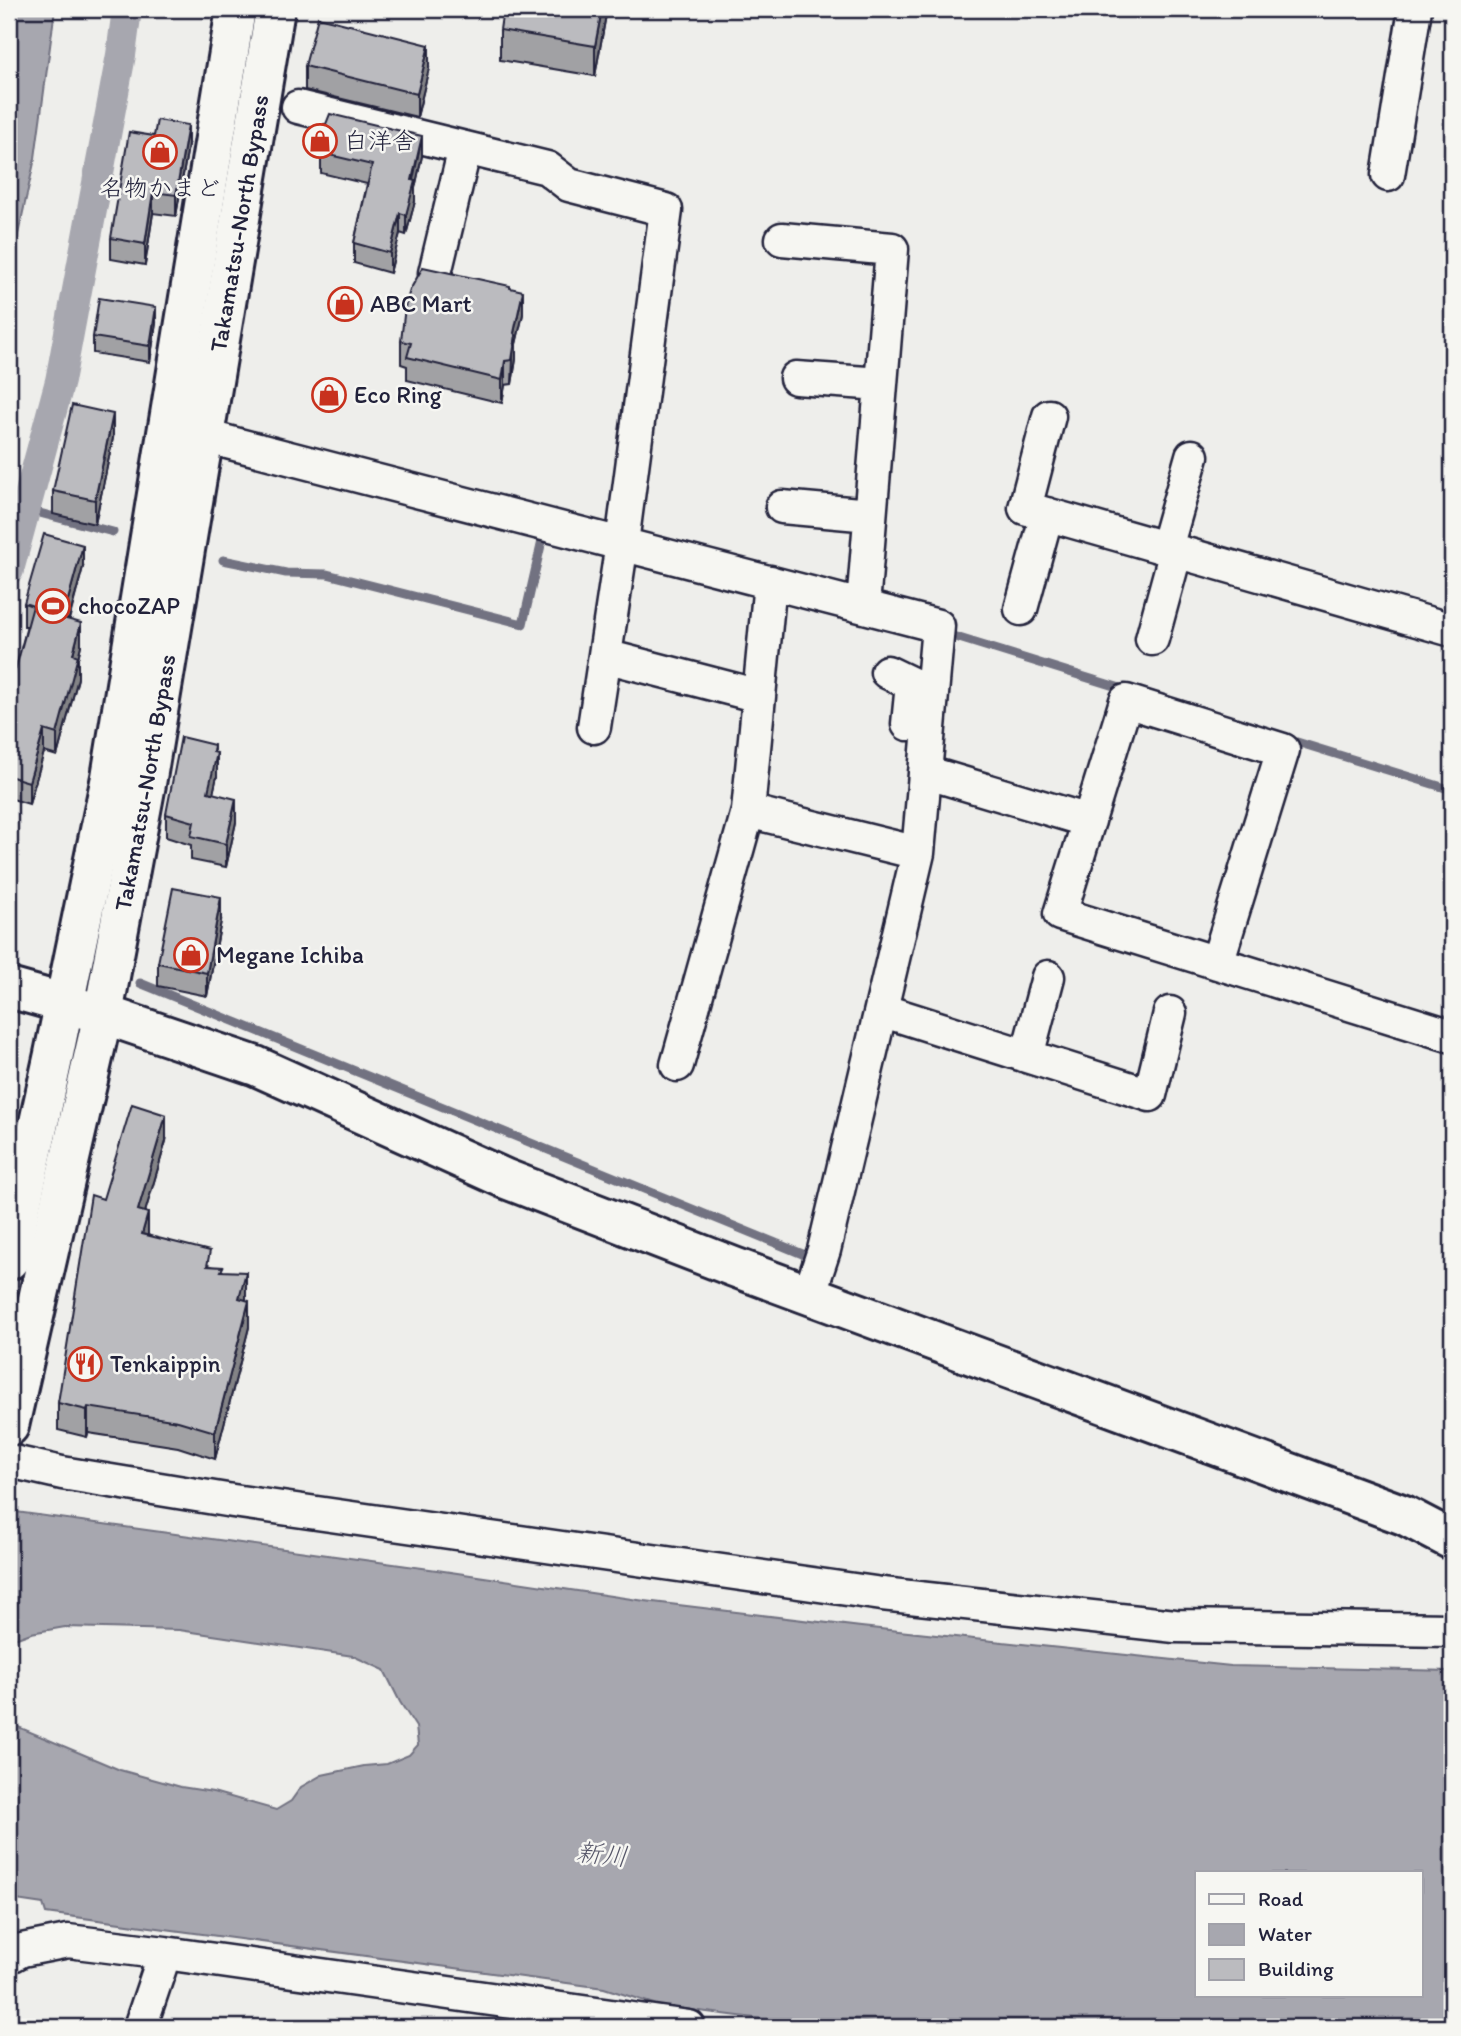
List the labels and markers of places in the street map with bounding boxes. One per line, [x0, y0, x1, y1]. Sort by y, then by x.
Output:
shop icon: 白洋舎 [301, 122, 339, 160]
place label: 白洋舎 [344, 126, 416, 155]
shop icon: 名物かまど [141, 133, 179, 171]
place label: 名物かまど [100, 173, 220, 202]
shop icon: ABC Mart [326, 285, 364, 323]
place label: ABC Mart [370, 289, 471, 318]
shop icon: Eco Ring [310, 376, 348, 414]
place label: Eco Ring [354, 380, 443, 409]
sports icon: chocoZAP [34, 587, 72, 625]
place label: chocoZAP [78, 591, 180, 620]
shop icon: Megane Ichiba [172, 936, 210, 974]
place label: Megane Ichiba [216, 940, 364, 969]
restaurant icon: Tenkaippin [66, 1345, 104, 1383]
place label: Tenkaippin [110, 1349, 221, 1378]

